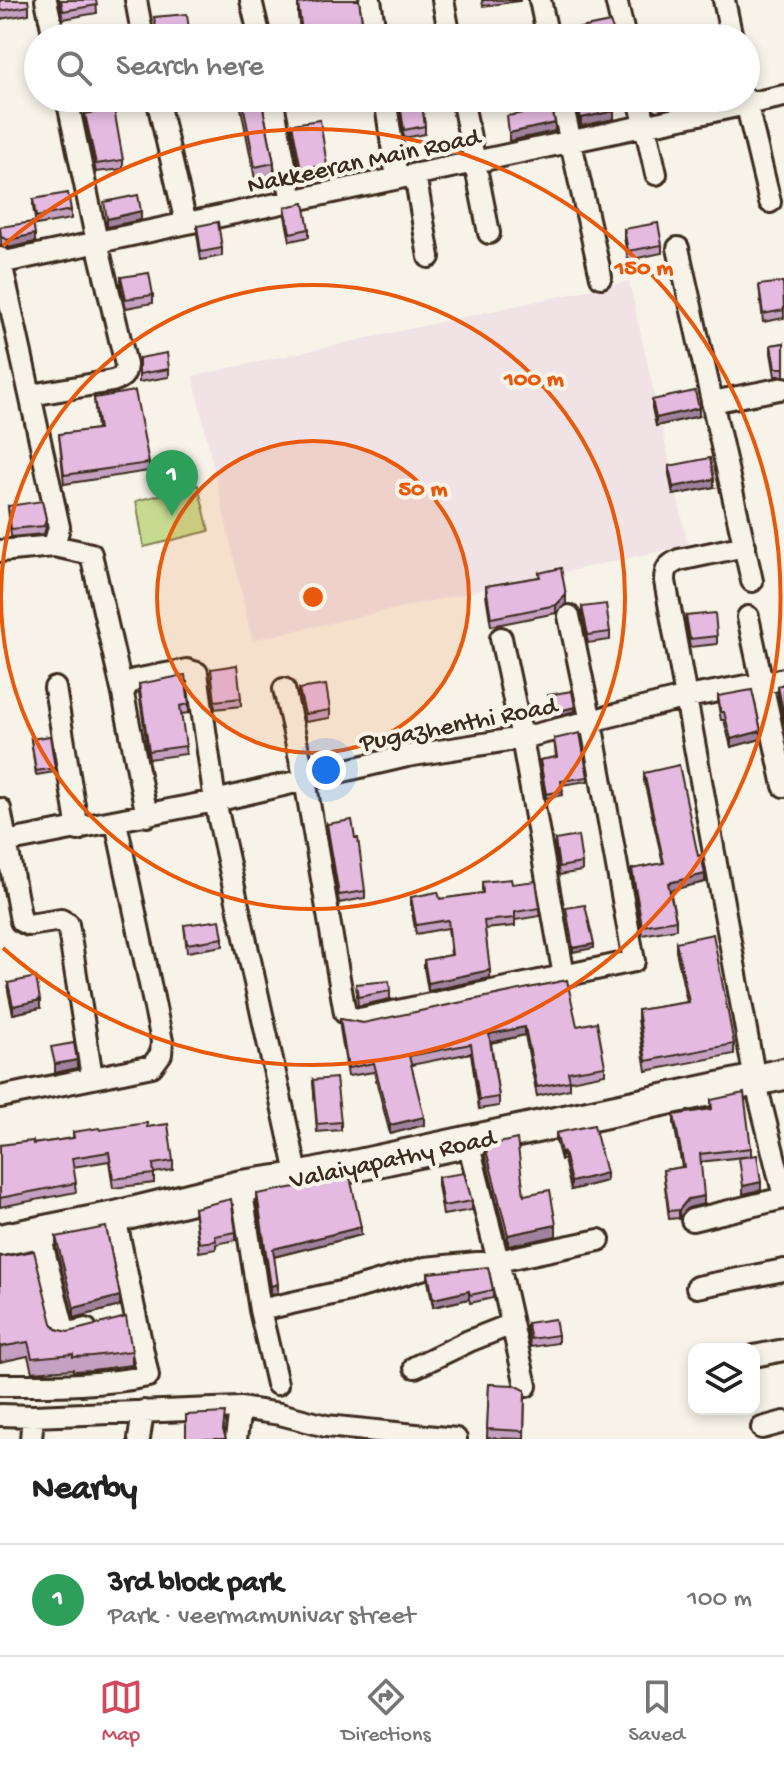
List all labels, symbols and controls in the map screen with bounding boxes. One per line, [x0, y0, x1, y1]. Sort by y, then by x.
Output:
search box [24, 24, 760, 112]
icon: search [52, 46, 96, 90]
text: Search here [116, 51, 264, 86]
street label: Nakkeeran Main Road [245, 123, 485, 203]
text: 150 m [614, 255, 673, 284]
text: 100 m [503, 366, 564, 395]
pin: 1 [146, 450, 198, 516]
text: 50 m [399, 476, 447, 505]
centre of rings [299, 583, 327, 611]
street label: Pugazhenthi Road [357, 692, 562, 761]
your location [306, 750, 346, 790]
street label: Valaiyapathy Road [286, 1124, 500, 1199]
map controls [688, 1343, 760, 1415]
button: layers [688, 1343, 760, 1415]
text: Nearby [32, 1471, 137, 1511]
text: 3rd block park [108, 1567, 283, 1602]
text: 1 [53, 1585, 63, 1616]
text: 100 m [687, 1585, 752, 1616]
text: Park · veermamunivar street [108, 1602, 415, 1633]
tab: Map [99, 1675, 143, 1749]
tab: Directions [341, 1675, 431, 1749]
tab: Saved [629, 1675, 685, 1749]

